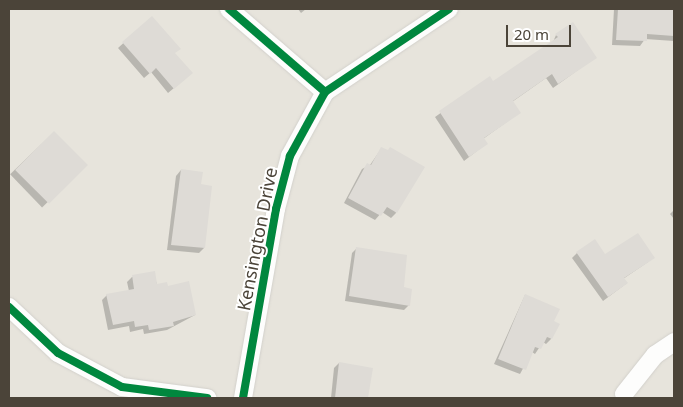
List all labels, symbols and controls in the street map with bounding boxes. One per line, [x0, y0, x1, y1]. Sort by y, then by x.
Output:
scale bar [508, 15, 573, 47]
text: 20 m [514, 24, 549, 44]
street label: Kensington Drive [233, 165, 281, 313]

